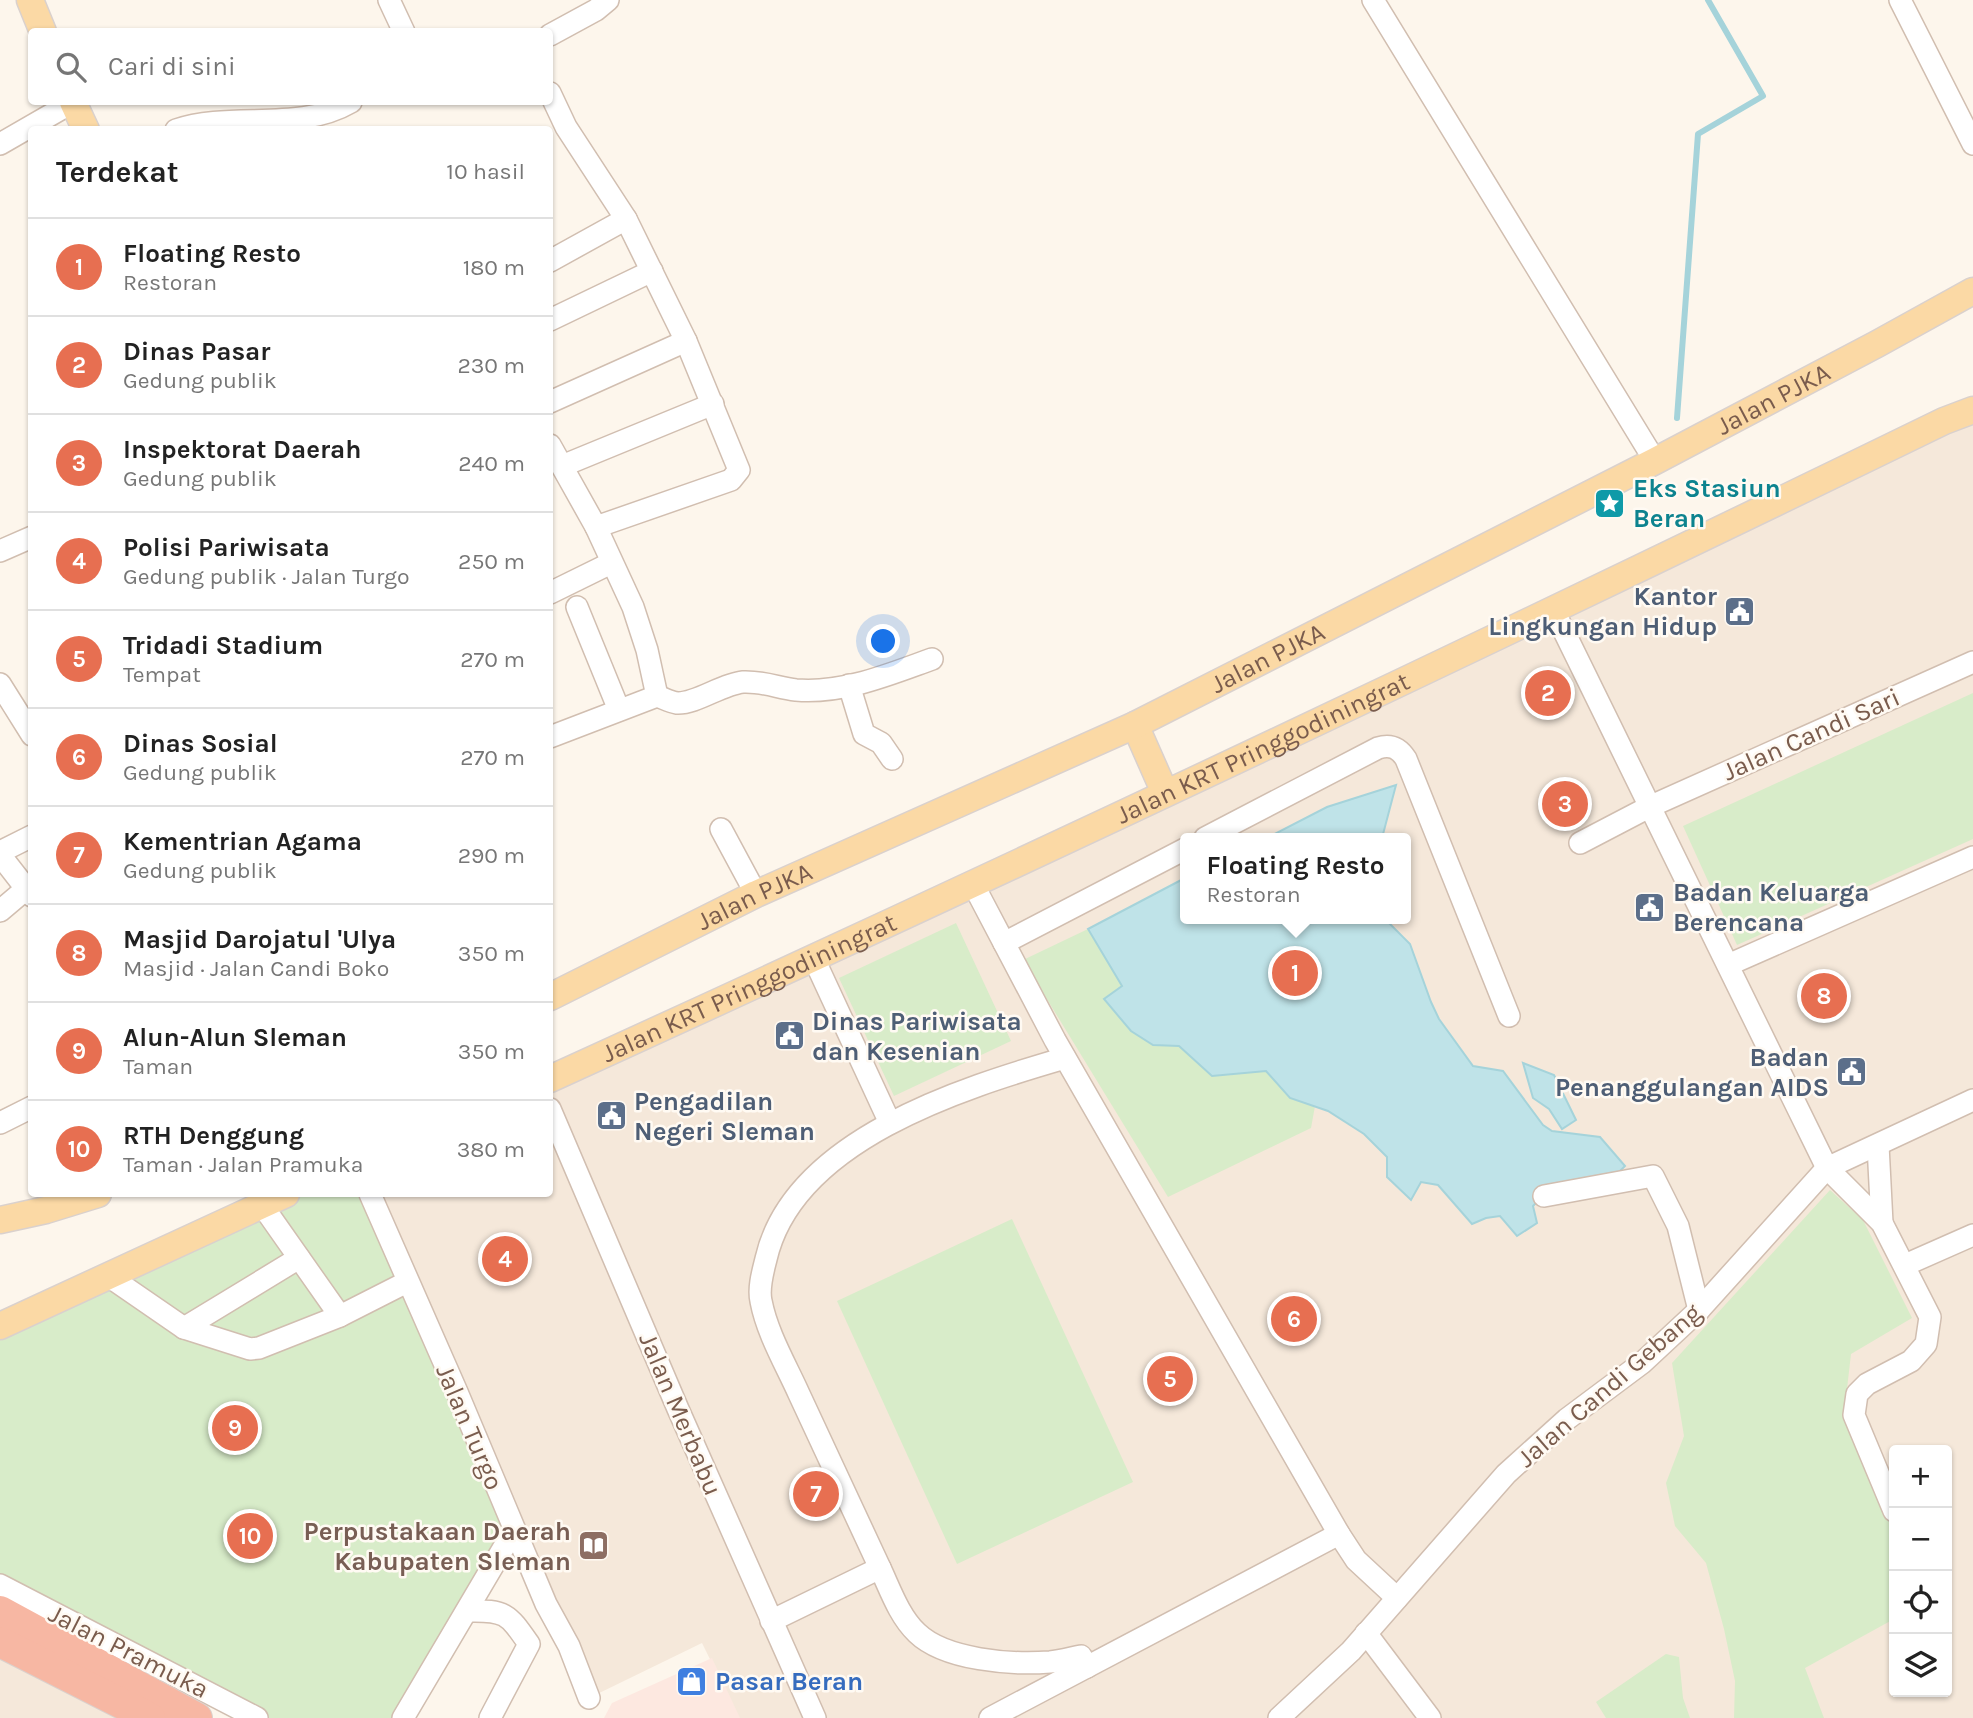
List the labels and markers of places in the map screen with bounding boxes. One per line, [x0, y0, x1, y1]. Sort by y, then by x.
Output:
place label: Eks Stasiun Beran [1633, 473, 1781, 534]
place icon: Eks Stasiun Beran [1593, 486, 1627, 520]
place label: Kantor Lingkungan Hidup [1488, 581, 1718, 642]
public building icon: Kantor Lingkungan Hidup [1723, 594, 1757, 628]
pin: 2 [1525, 667, 1571, 719]
pin: 3 [1542, 778, 1588, 830]
place label: Badan Keluarga Berencana [1673, 877, 1870, 938]
public building icon: Badan Keluarga Berencana [1633, 890, 1667, 924]
pin: 1 [1272, 947, 1318, 999]
pin: 8 [1801, 970, 1847, 1022]
place label: Dinas Pariwisata dan Kesenian [812, 1006, 1022, 1067]
public building icon: Dinas Pariwisata dan Kesenian [772, 1019, 806, 1053]
place label: Badan Penanggulangan AIDS [1555, 1042, 1829, 1103]
public building icon: Badan Penanggulangan AIDS [1835, 1055, 1869, 1089]
place label: Pengadilan Negeri Sleman [634, 1086, 815, 1147]
public building icon: Pengadilan Negeri Sleman [594, 1099, 628, 1133]
pin: 4 [482, 1233, 528, 1285]
pin: 6 [1271, 1293, 1317, 1345]
pin: 5 [1147, 1353, 1193, 1405]
pin: 9 [212, 1402, 258, 1454]
pin: 7 [793, 1468, 839, 1520]
pin: 10 [227, 1510, 273, 1562]
place label: Perpustakaan Daerah Kabupaten Sleman [304, 1516, 571, 1577]
library icon: Perpustakaan Daerah Kabupaten Sleman [577, 1529, 611, 1563]
shop icon: Pasar Beran [675, 1664, 709, 1698]
place label: Pasar Beran [715, 1666, 863, 1697]

